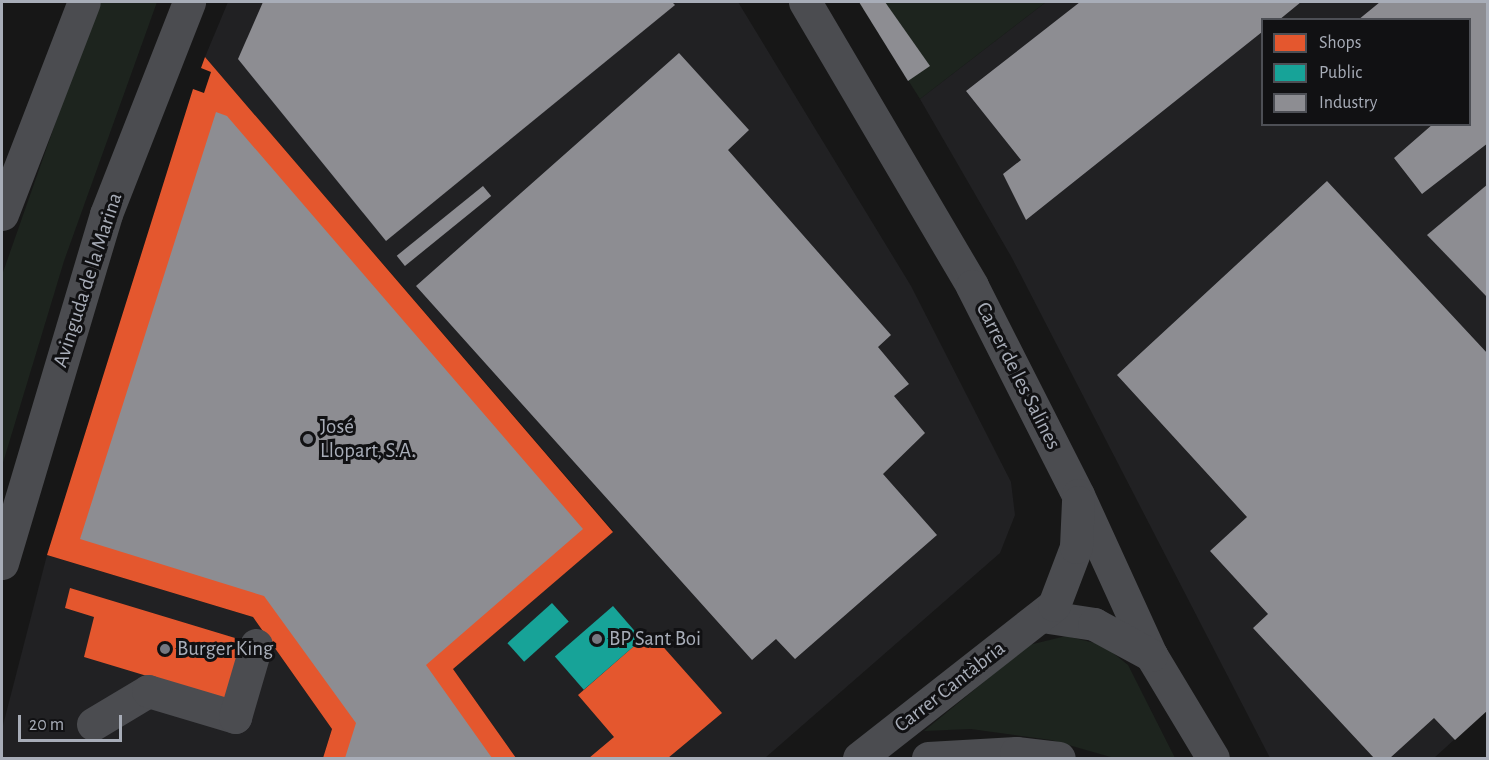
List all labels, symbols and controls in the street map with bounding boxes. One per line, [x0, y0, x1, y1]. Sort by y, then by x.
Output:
legend [1261, 18, 1471, 126]
text: Shops [1319, 34, 1361, 52]
text: Public [1319, 64, 1362, 82]
text: Industry [1319, 94, 1378, 112]
street label: Avinguda de la Marina [48, 189, 128, 371]
street label: Carrer de les Salines [970, 298, 1066, 454]
place label: José Llopart, S.A. [320, 414, 416, 464]
marker: José Llopart, S.A. [301, 432, 315, 446]
place label: BP Sant Boi [609, 626, 701, 652]
marker: BP Sant Boi [590, 632, 604, 646]
place label: Burger King [177, 636, 273, 662]
street label: Carrer Cantàbria [890, 636, 1010, 738]
marker: Burger King [158, 642, 172, 656]
scale bar [21, 703, 124, 741]
text: 20 m [29, 716, 64, 734]

